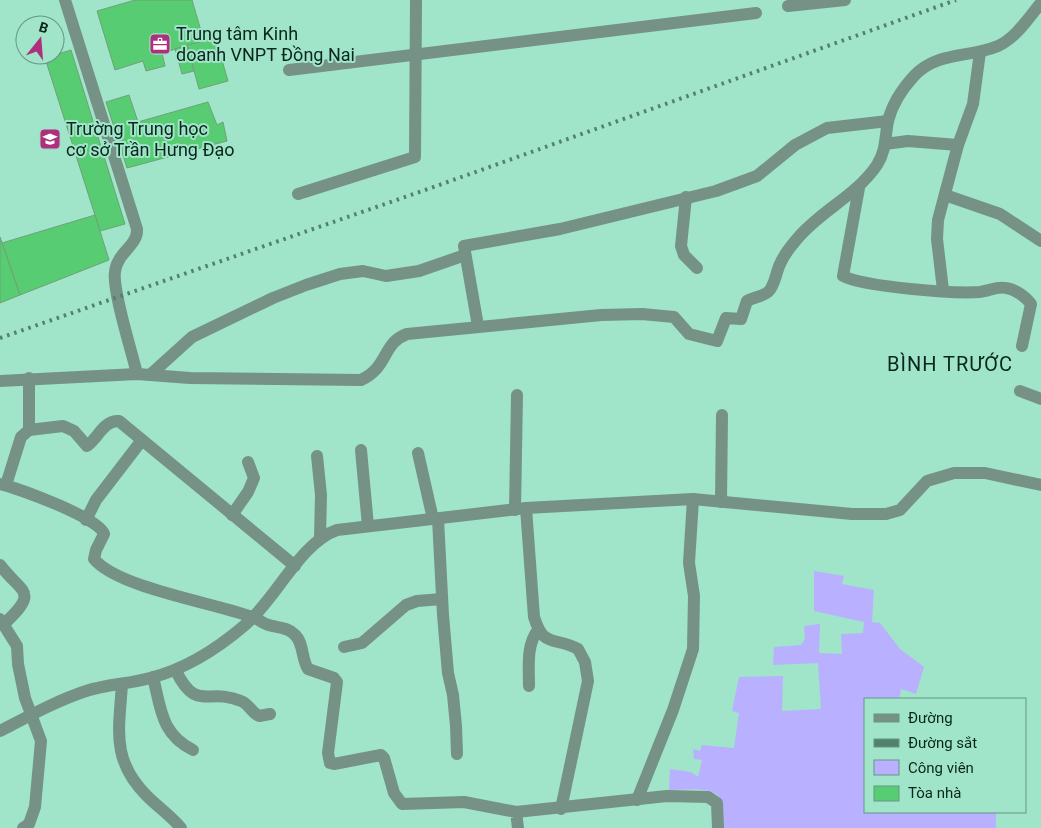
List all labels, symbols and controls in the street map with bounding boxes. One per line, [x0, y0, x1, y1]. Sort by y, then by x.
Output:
north arrow [15, 15, 65, 65]
text: B [37, 19, 50, 37]
place label: Trung tâm Kinh doanh VNPT Đồng Nai [176, 23, 355, 65]
office icon: Trung tâm Kinh doanh VNPT Đồng Nai [148, 32, 172, 56]
place label: Trường Trung học cơ sở Trần Hưng Đạo [66, 118, 235, 160]
school or university icon: Trường Trung học cơ sở Trần Hưng Đạo [38, 127, 62, 151]
district label: BÌNH TRƯỚC [887, 352, 1013, 376]
legend [864, 698, 1026, 813]
text: Đường [908, 709, 953, 727]
text: Đường sắt [908, 734, 977, 752]
text: Công viên [908, 759, 974, 777]
text: Tòa nhà [908, 784, 961, 802]

